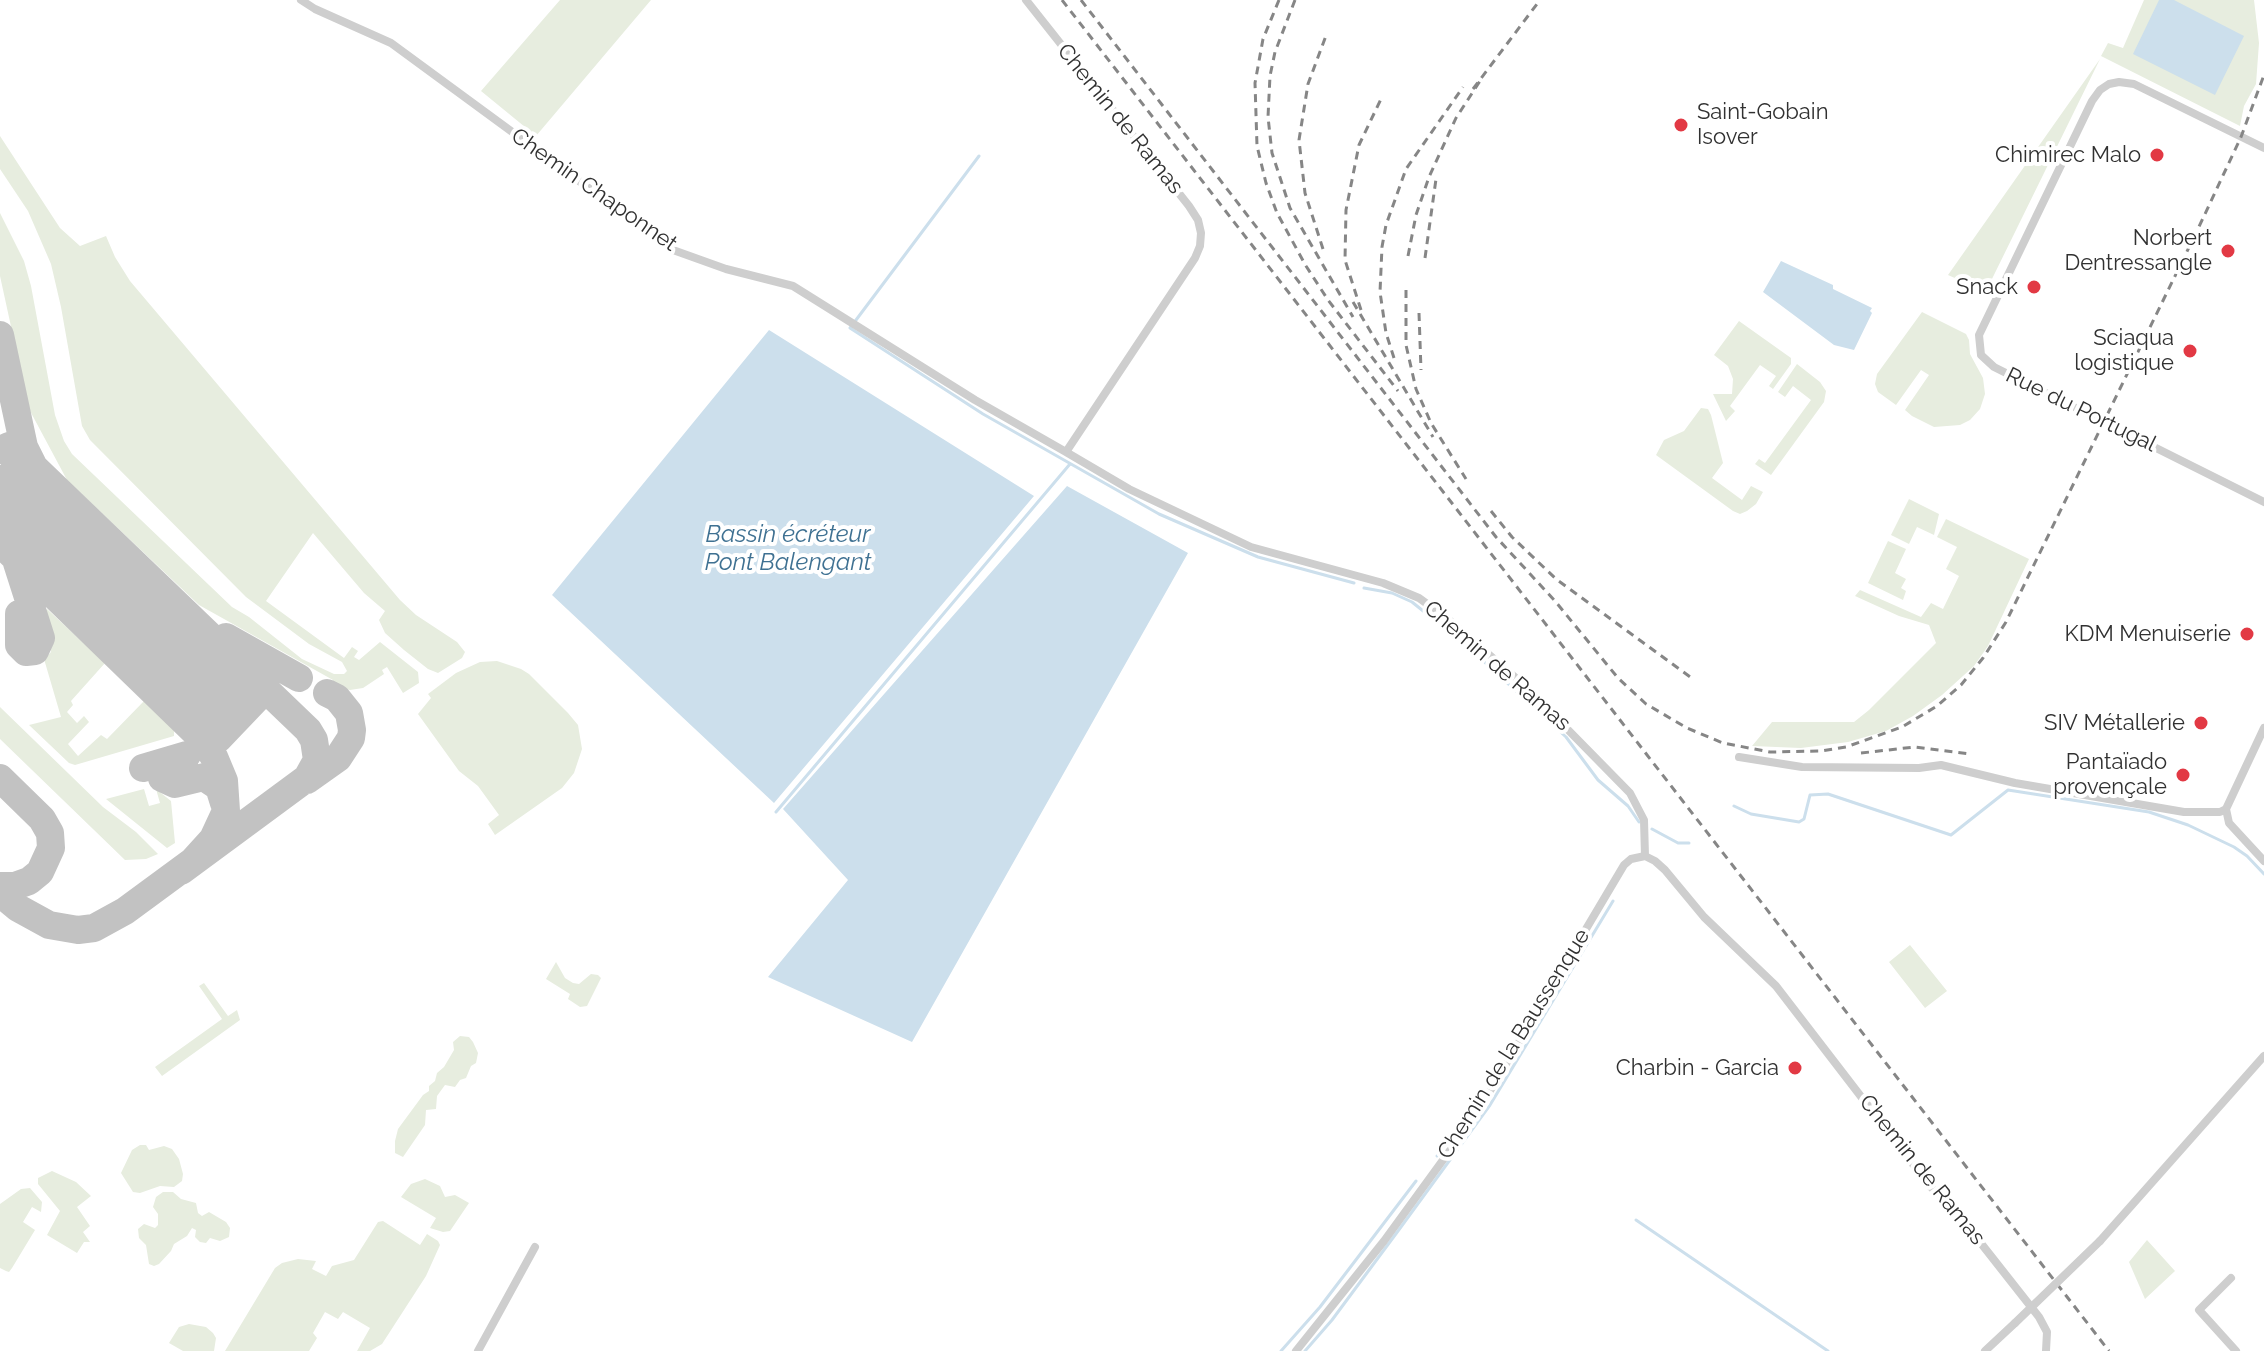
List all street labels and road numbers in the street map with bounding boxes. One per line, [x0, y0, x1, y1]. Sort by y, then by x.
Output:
street label: Chemin de Ramas [1051, 39, 1189, 199]
street label: Chemin Chaponnet [506, 123, 682, 257]
street label: Rue du Portugal [2001, 362, 2161, 458]
street label: Chemin de Ramas [1418, 595, 1576, 737]
street label: Chemin de la Baussenque [1432, 924, 1596, 1164]
street label: Chemin de Ramas [1853, 1090, 1991, 1250]

